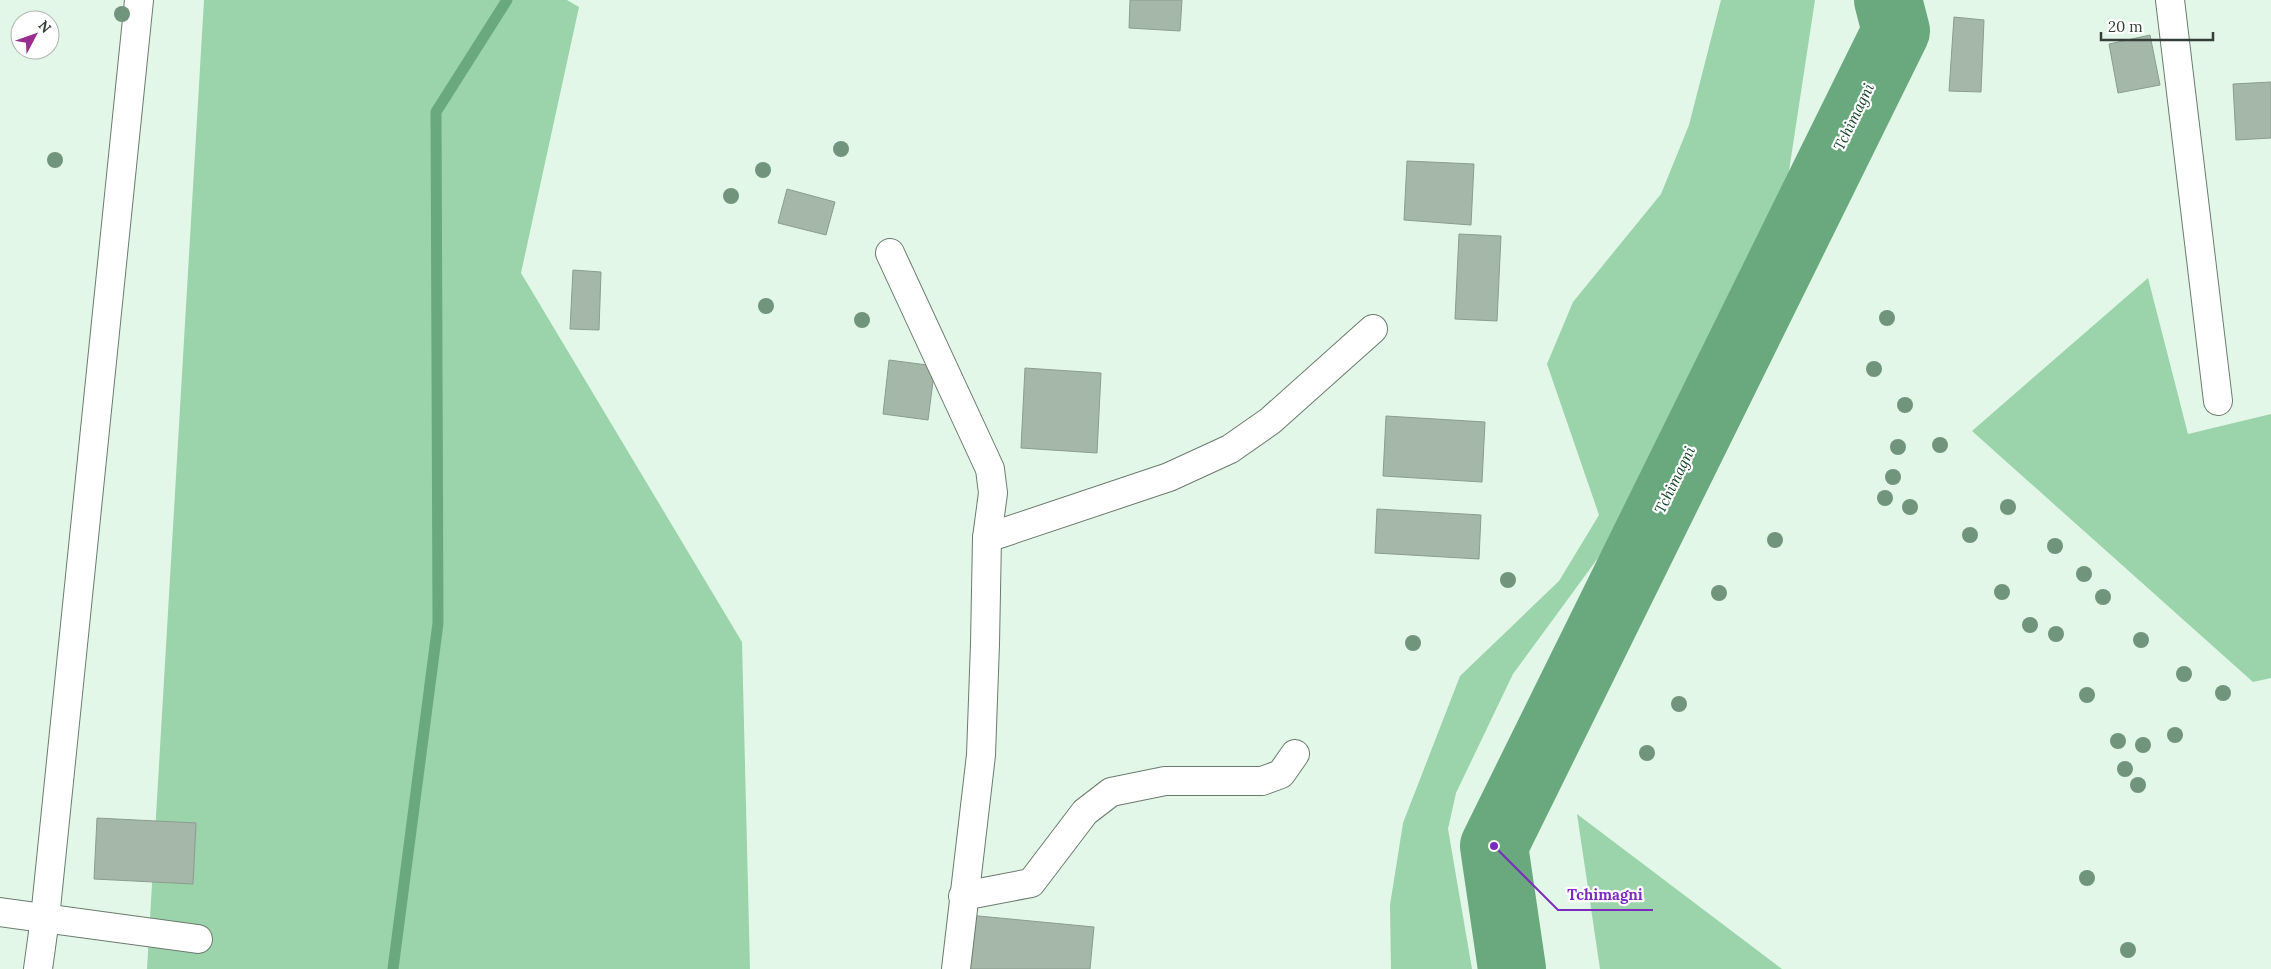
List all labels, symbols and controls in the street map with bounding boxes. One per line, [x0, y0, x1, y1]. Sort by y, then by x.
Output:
north arrow [10, 10, 60, 60]
scale bar [2101, 10, 2214, 42]
text: N [34, 16, 55, 37]
text: 20 m [2108, 17, 2143, 36]
water label: Tchimagni [1829, 80, 1878, 154]
water label: Tchimagni [1650, 443, 1699, 517]
callout: Tchimagni [1558, 880, 1653, 910]
text: Tchimagni [1567, 885, 1643, 904]

